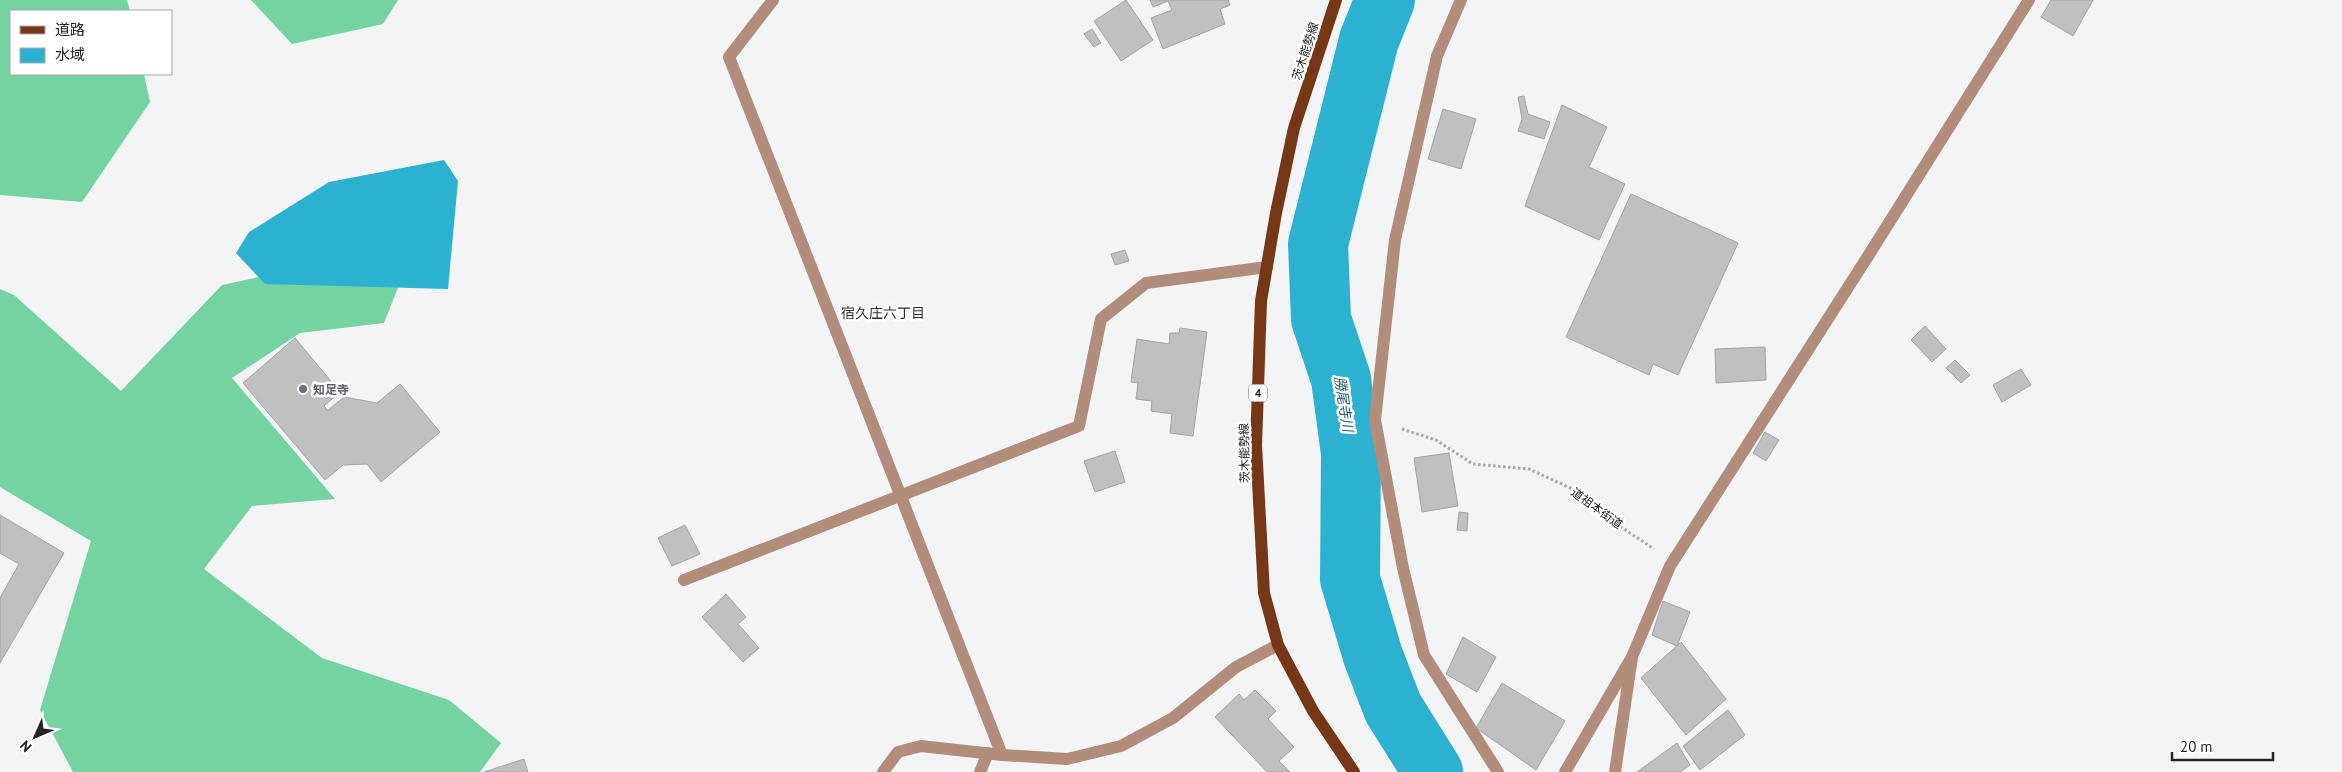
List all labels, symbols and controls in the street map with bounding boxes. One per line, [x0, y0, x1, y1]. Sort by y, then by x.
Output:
legend [10, 10, 172, 75]
text: 道路 [55, 20, 85, 39]
street label: 茨木能勢線 [1289, 20, 1321, 82]
text: 水域 [55, 45, 85, 64]
district label: 宿久庄六丁目 [841, 304, 925, 322]
water label: 勝尾寺川 [1331, 375, 1358, 435]
place label: 知足寺 [313, 382, 349, 397]
marker: 知足寺 [297, 383, 309, 395]
road number: 4 [1249, 384, 1267, 402]
street label: 茨木能勢線 [1236, 423, 1252, 483]
street label: 道祖本街道 [1568, 484, 1626, 532]
north arrow [10, 712, 60, 762]
scale bar [2172, 730, 2273, 762]
text: N [16, 737, 35, 756]
text: 20 m [2180, 737, 2213, 756]

